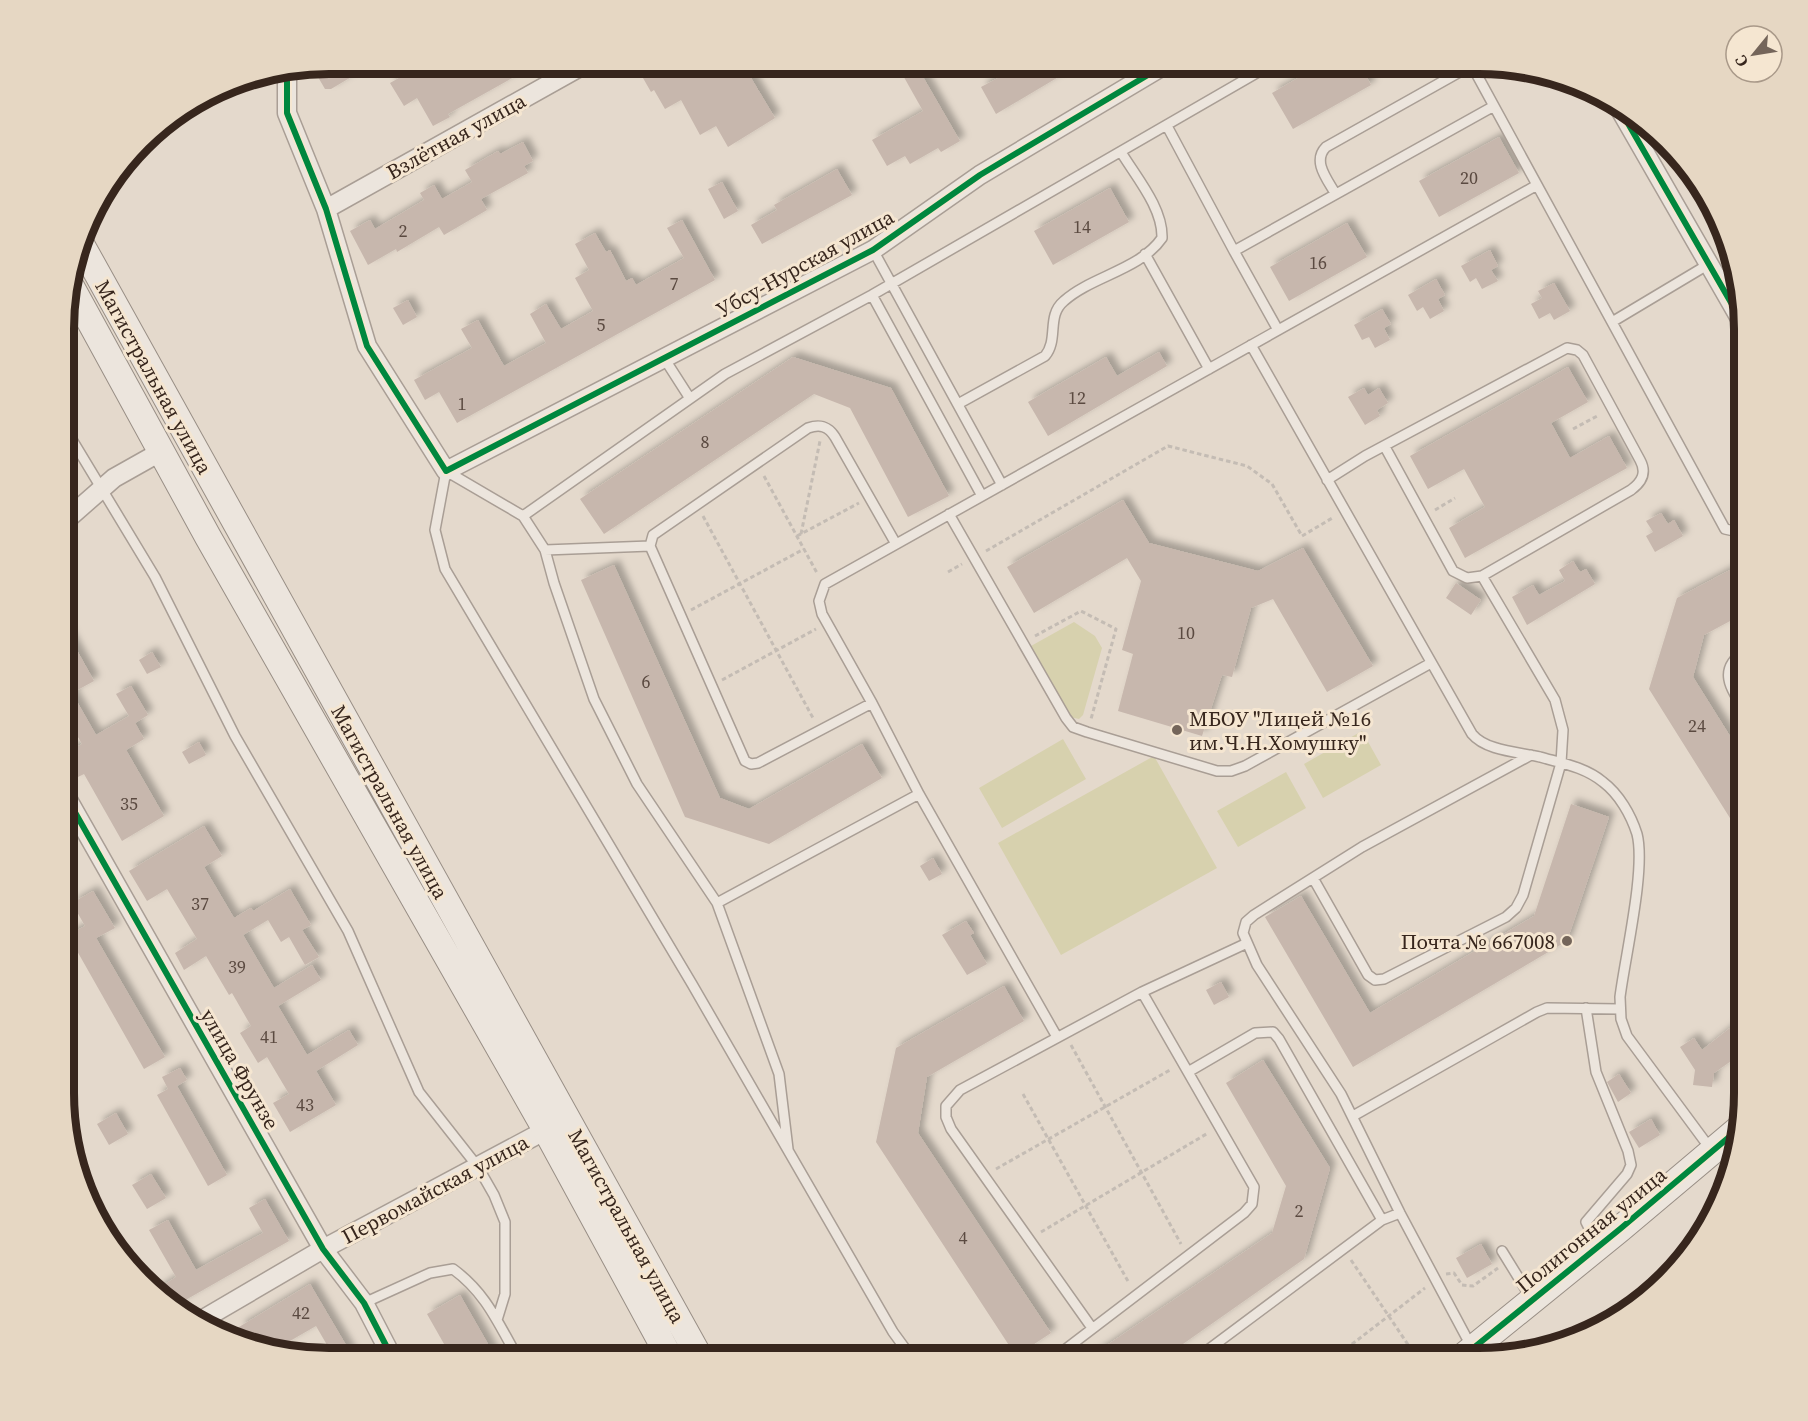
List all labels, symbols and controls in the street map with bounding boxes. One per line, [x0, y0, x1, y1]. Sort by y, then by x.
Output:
north arrow [1724, 24, 1784, 84]
text: С [1729, 52, 1753, 71]
street label: Взлётная улица [381, 86, 531, 186]
house number: 20 [1460, 165, 1478, 190]
street label: Убсу-Нурская улица [711, 202, 899, 324]
house number: 14 [1073, 214, 1091, 239]
house number: 2 [399, 218, 408, 243]
house number: 16 [1309, 250, 1327, 275]
house number: 7 [670, 271, 679, 296]
street label: Магистральная улица [88, 275, 220, 480]
house number: 5 [597, 312, 606, 337]
house number: 12 [1068, 385, 1086, 410]
house number: 1 [458, 391, 467, 416]
house number: 8 [701, 429, 710, 454]
house number: 10 [1177, 620, 1195, 645]
house number: 6 [642, 669, 651, 694]
street label: Магистральная улица [324, 700, 456, 905]
place label: МБОУ "Лицей №16 им.Ч.Н.Хомушку" [1189, 704, 1371, 757]
house number: 24 [1688, 713, 1706, 738]
marker: МБОУ "Лицей №16 им.Ч.Н.Хомушку" [1170, 723, 1184, 737]
house number: 35 [120, 791, 138, 816]
house number: 37 [191, 891, 209, 916]
place label: Почта № 667008 [1401, 927, 1555, 956]
marker: Почта № 667008 [1560, 934, 1574, 948]
house number: 39 [228, 954, 246, 979]
street label: улица Фрунзе [194, 1003, 286, 1135]
house number: 41 [260, 1024, 278, 1049]
house number: 43 [296, 1092, 314, 1117]
street label: Магистральная улица [561, 1124, 693, 1329]
street label: Первомайская улица [336, 1127, 534, 1251]
street label: Полигонная улица [1510, 1160, 1673, 1300]
house number: 2 [1295, 1198, 1304, 1223]
house number: 4 [959, 1225, 968, 1250]
house number: 42 [292, 1300, 310, 1325]

